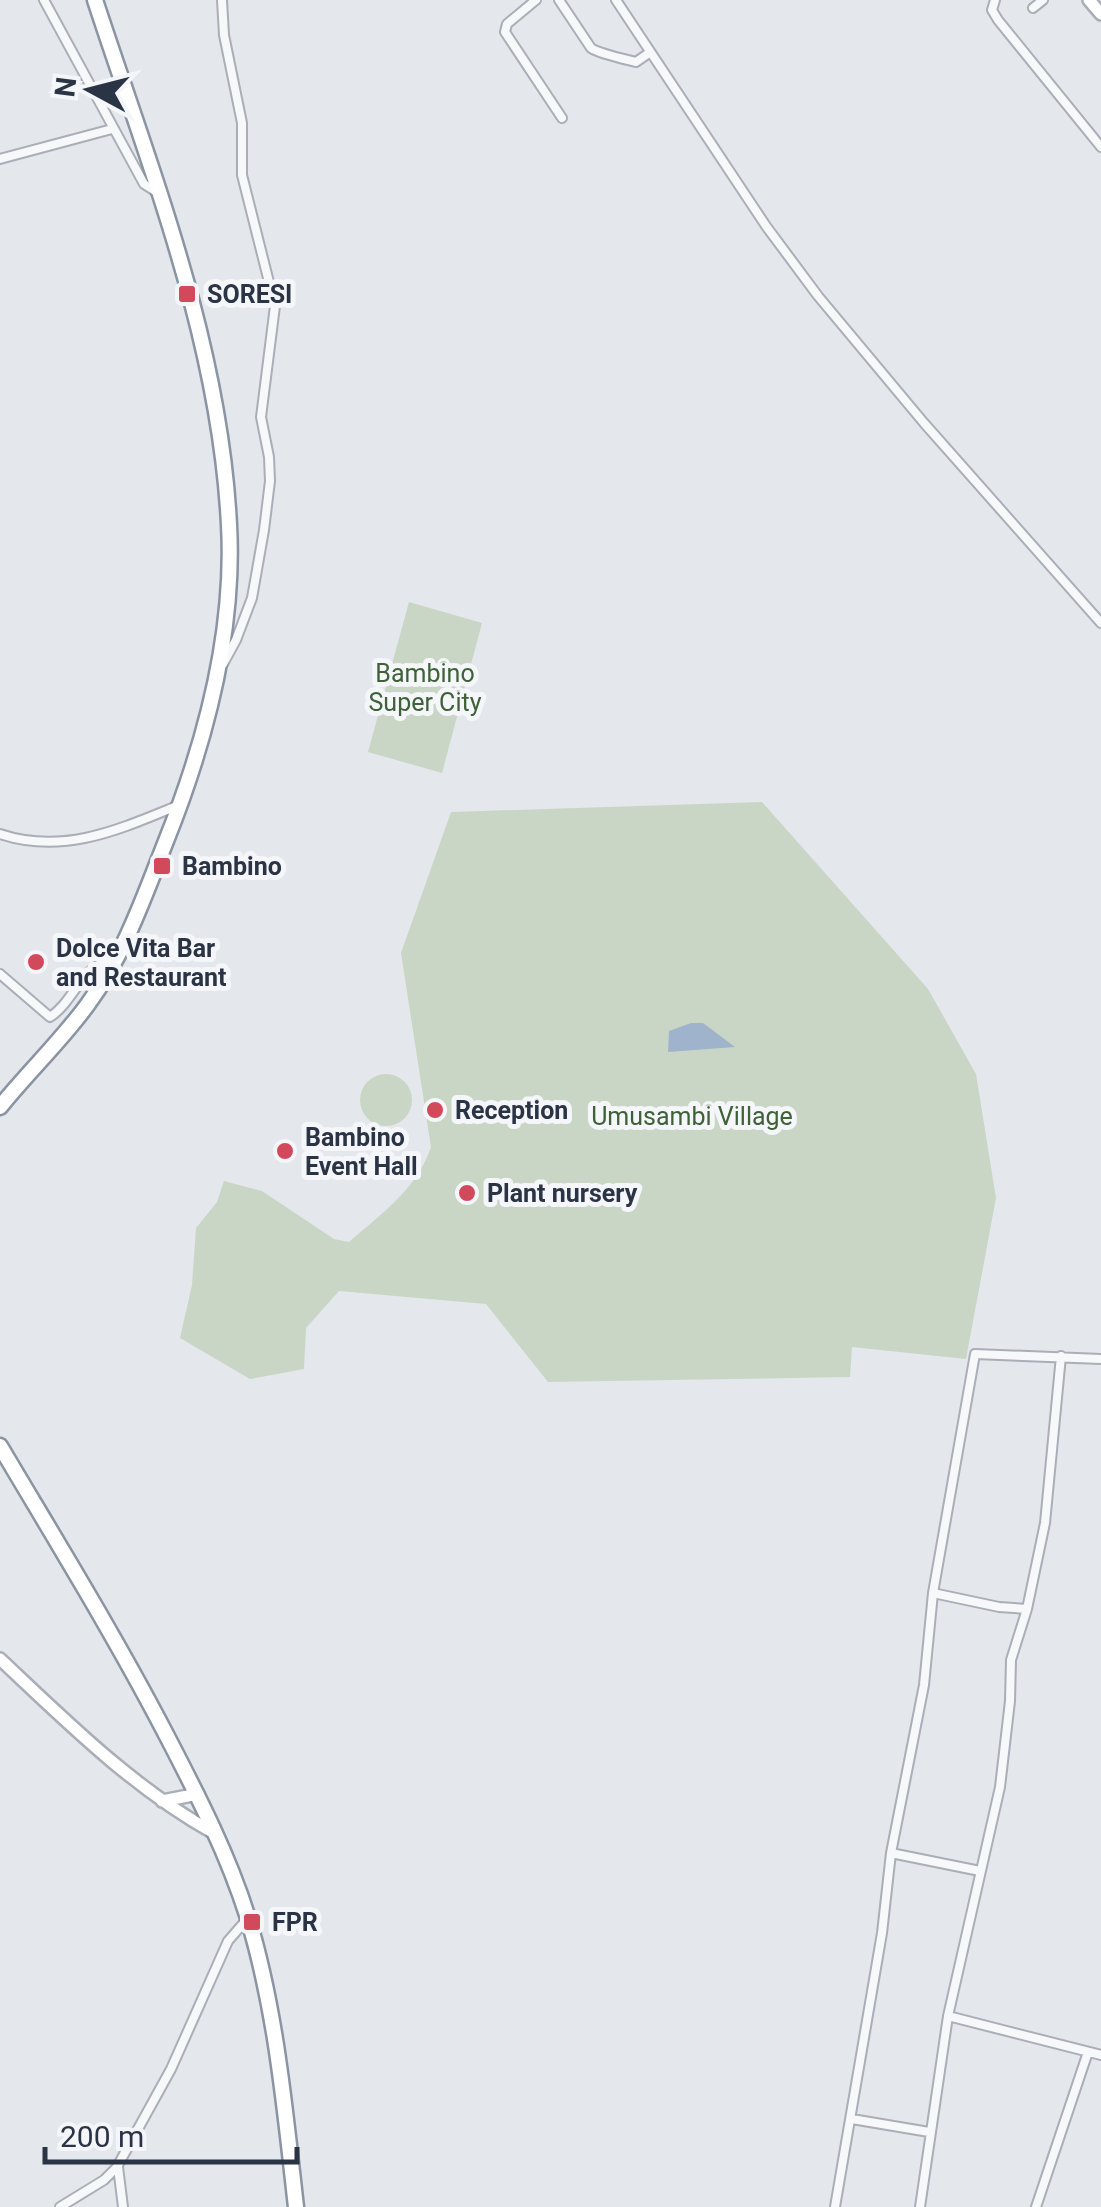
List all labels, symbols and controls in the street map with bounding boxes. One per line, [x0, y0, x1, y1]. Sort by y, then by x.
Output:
north arrow [40, 40, 140, 140]
text: N [48, 75, 83, 99]
place label: SORESI [207, 280, 292, 309]
marker: SORESI [176, 283, 198, 305]
park label: Bambino Super City [369, 659, 482, 717]
place label: Bambino [182, 852, 282, 881]
marker: Bambino [151, 855, 173, 877]
place label: Dolce Vita Bar and Restaurant [56, 934, 226, 992]
marker: Dolce Vita Bar and Restaurant [25, 951, 47, 973]
place label: Reception [455, 1096, 568, 1125]
marker: Reception [424, 1099, 446, 1121]
park label: Umusambi Village [591, 1102, 793, 1131]
place label: Bambino Event Hall [305, 1123, 418, 1181]
marker: Bambino Event Hall [274, 1140, 296, 1162]
place label: Plant nursery [487, 1179, 638, 1208]
marker: Plant nursery [456, 1182, 478, 1204]
place label: FPR [272, 1908, 318, 1937]
marker: FPR [241, 1911, 263, 1933]
scale bar [45, 2102, 298, 2164]
text: 200 m [60, 2119, 144, 2154]

